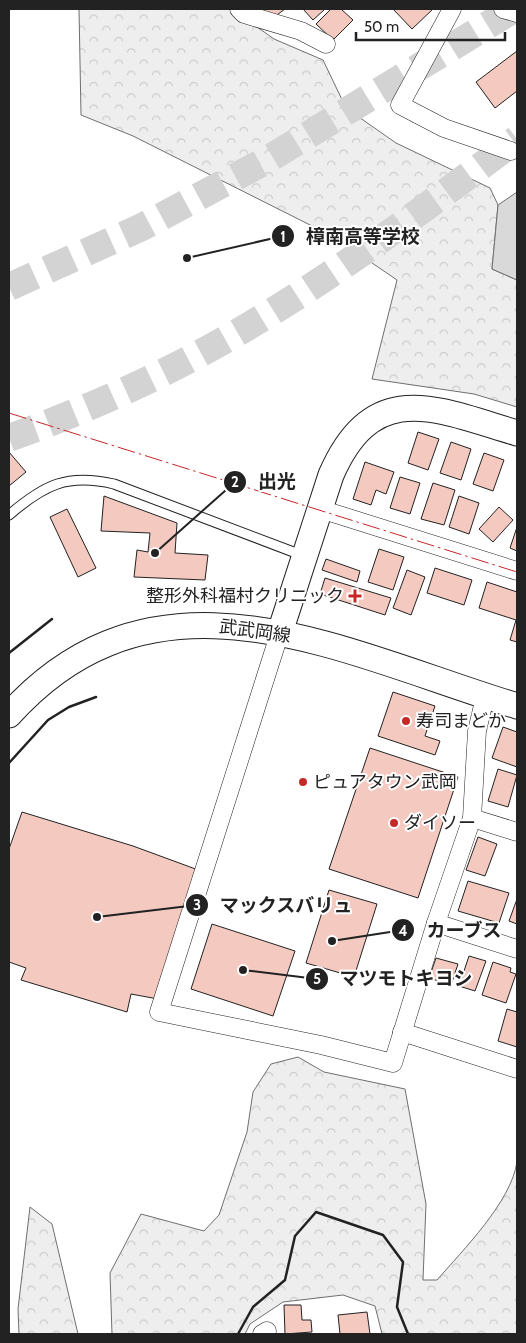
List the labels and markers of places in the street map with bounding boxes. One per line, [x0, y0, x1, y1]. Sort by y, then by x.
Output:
callout: 樟南高等学校 [271, 219, 430, 253]
callout: 出光 [223, 465, 306, 499]
place label: 整形外科福村クリニック [146, 585, 344, 607]
marker: 整形外科福村クリニック [348, 589, 362, 603]
place label: 寿司まどか [416, 710, 506, 732]
marker: 寿司まどか [400, 715, 412, 727]
place label: ピュアタウン武岡 [313, 771, 457, 793]
marker: ピュアタウン武岡 [297, 776, 309, 788]
place label: ダイソー [404, 812, 476, 834]
marker: ダイソー [388, 817, 400, 829]
callout: マックスバリュ [184, 888, 362, 922]
callout: カーブス [391, 913, 512, 947]
callout: マツモトキヨシ [304, 962, 482, 996]

